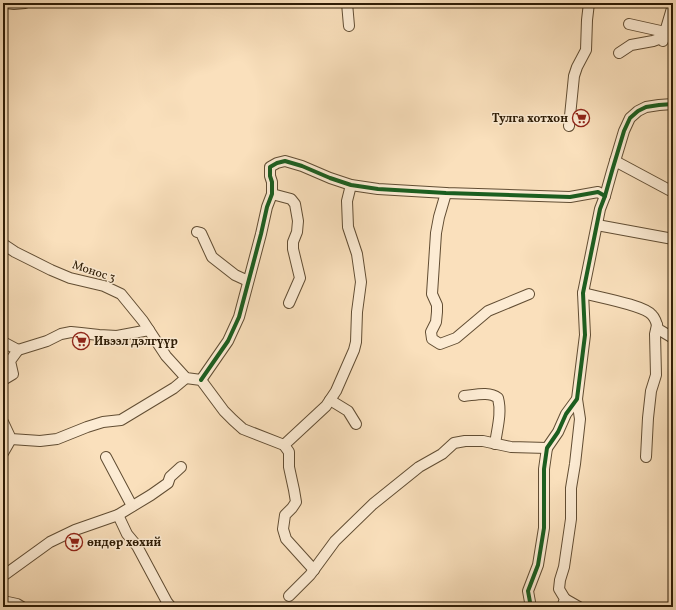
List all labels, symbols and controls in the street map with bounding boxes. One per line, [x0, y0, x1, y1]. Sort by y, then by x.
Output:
supermarket icon: Тулга хотхон [571, 108, 591, 128]
place label: Тулга хотхон [492, 111, 568, 127]
street label: Монос 3 [70, 257, 118, 287]
supermarket icon: Ивээл дэлгүүр [71, 331, 91, 351]
place label: Ивээл дэлгүүр [94, 334, 178, 350]
supermarket icon: өндөр хөхий [64, 532, 84, 552]
place label: өндөр хөхий [87, 535, 161, 551]

